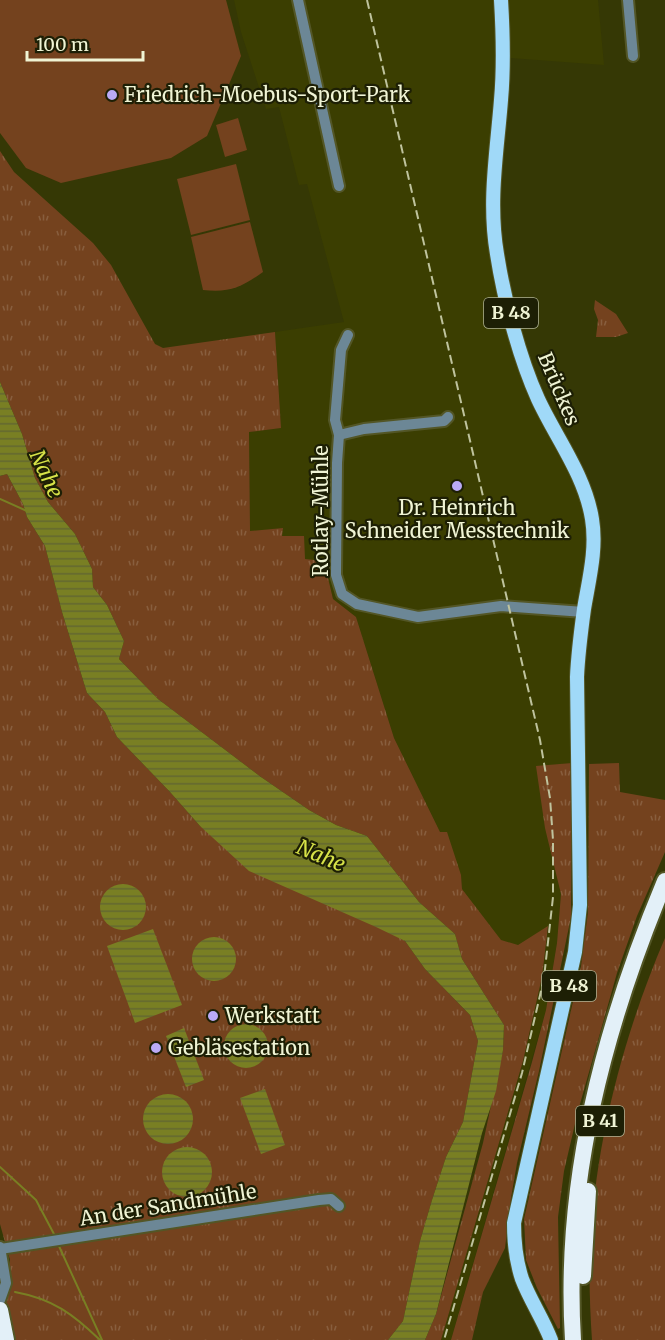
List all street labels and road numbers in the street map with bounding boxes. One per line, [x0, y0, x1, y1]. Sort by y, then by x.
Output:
road number: B 48 [484, 298, 538, 328]
street label: Brückes [533, 348, 586, 429]
street label: Rotlay-Mühle [308, 445, 333, 577]
road number: B 48 [542, 971, 596, 1001]
road number: B 41 [576, 1106, 624, 1136]
street label: An der Sandmühle [77, 1178, 258, 1231]

